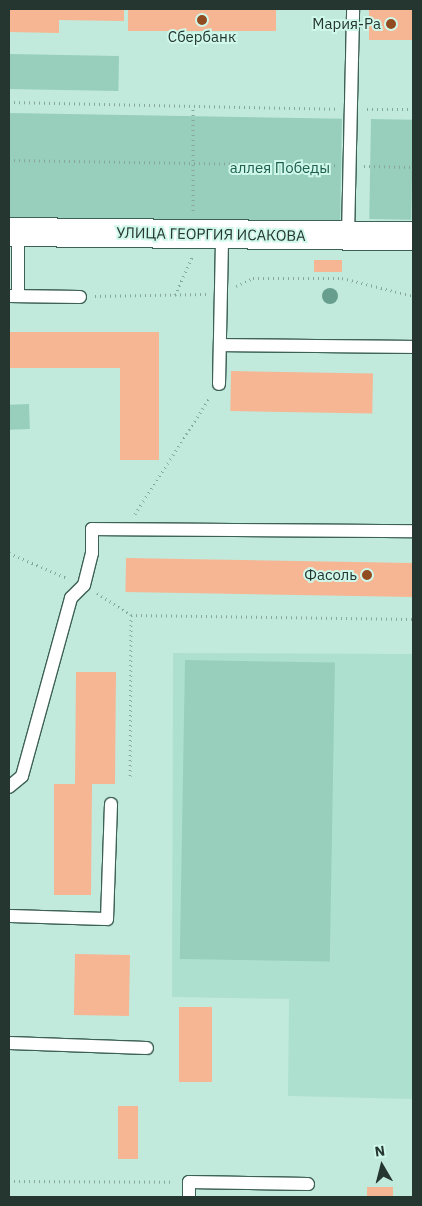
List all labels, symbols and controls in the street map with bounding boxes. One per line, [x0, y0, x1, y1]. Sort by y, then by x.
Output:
marker: Сбербанк [196, 14, 208, 26]
place label: Мария-Ра [312, 15, 381, 33]
marker: Мария-Ра [385, 18, 397, 30]
place label: Сбербанк [168, 28, 236, 46]
park label: аллея Победы [230, 159, 330, 177]
street label: УЛИЦА ГЕОРГИЯ ИСАКОВА [116, 223, 306, 245]
place label: Фасоль [304, 566, 357, 584]
marker: Фасоль [361, 569, 373, 581]
north arrow [357, 1141, 407, 1191]
text: N [374, 1142, 386, 1161]

